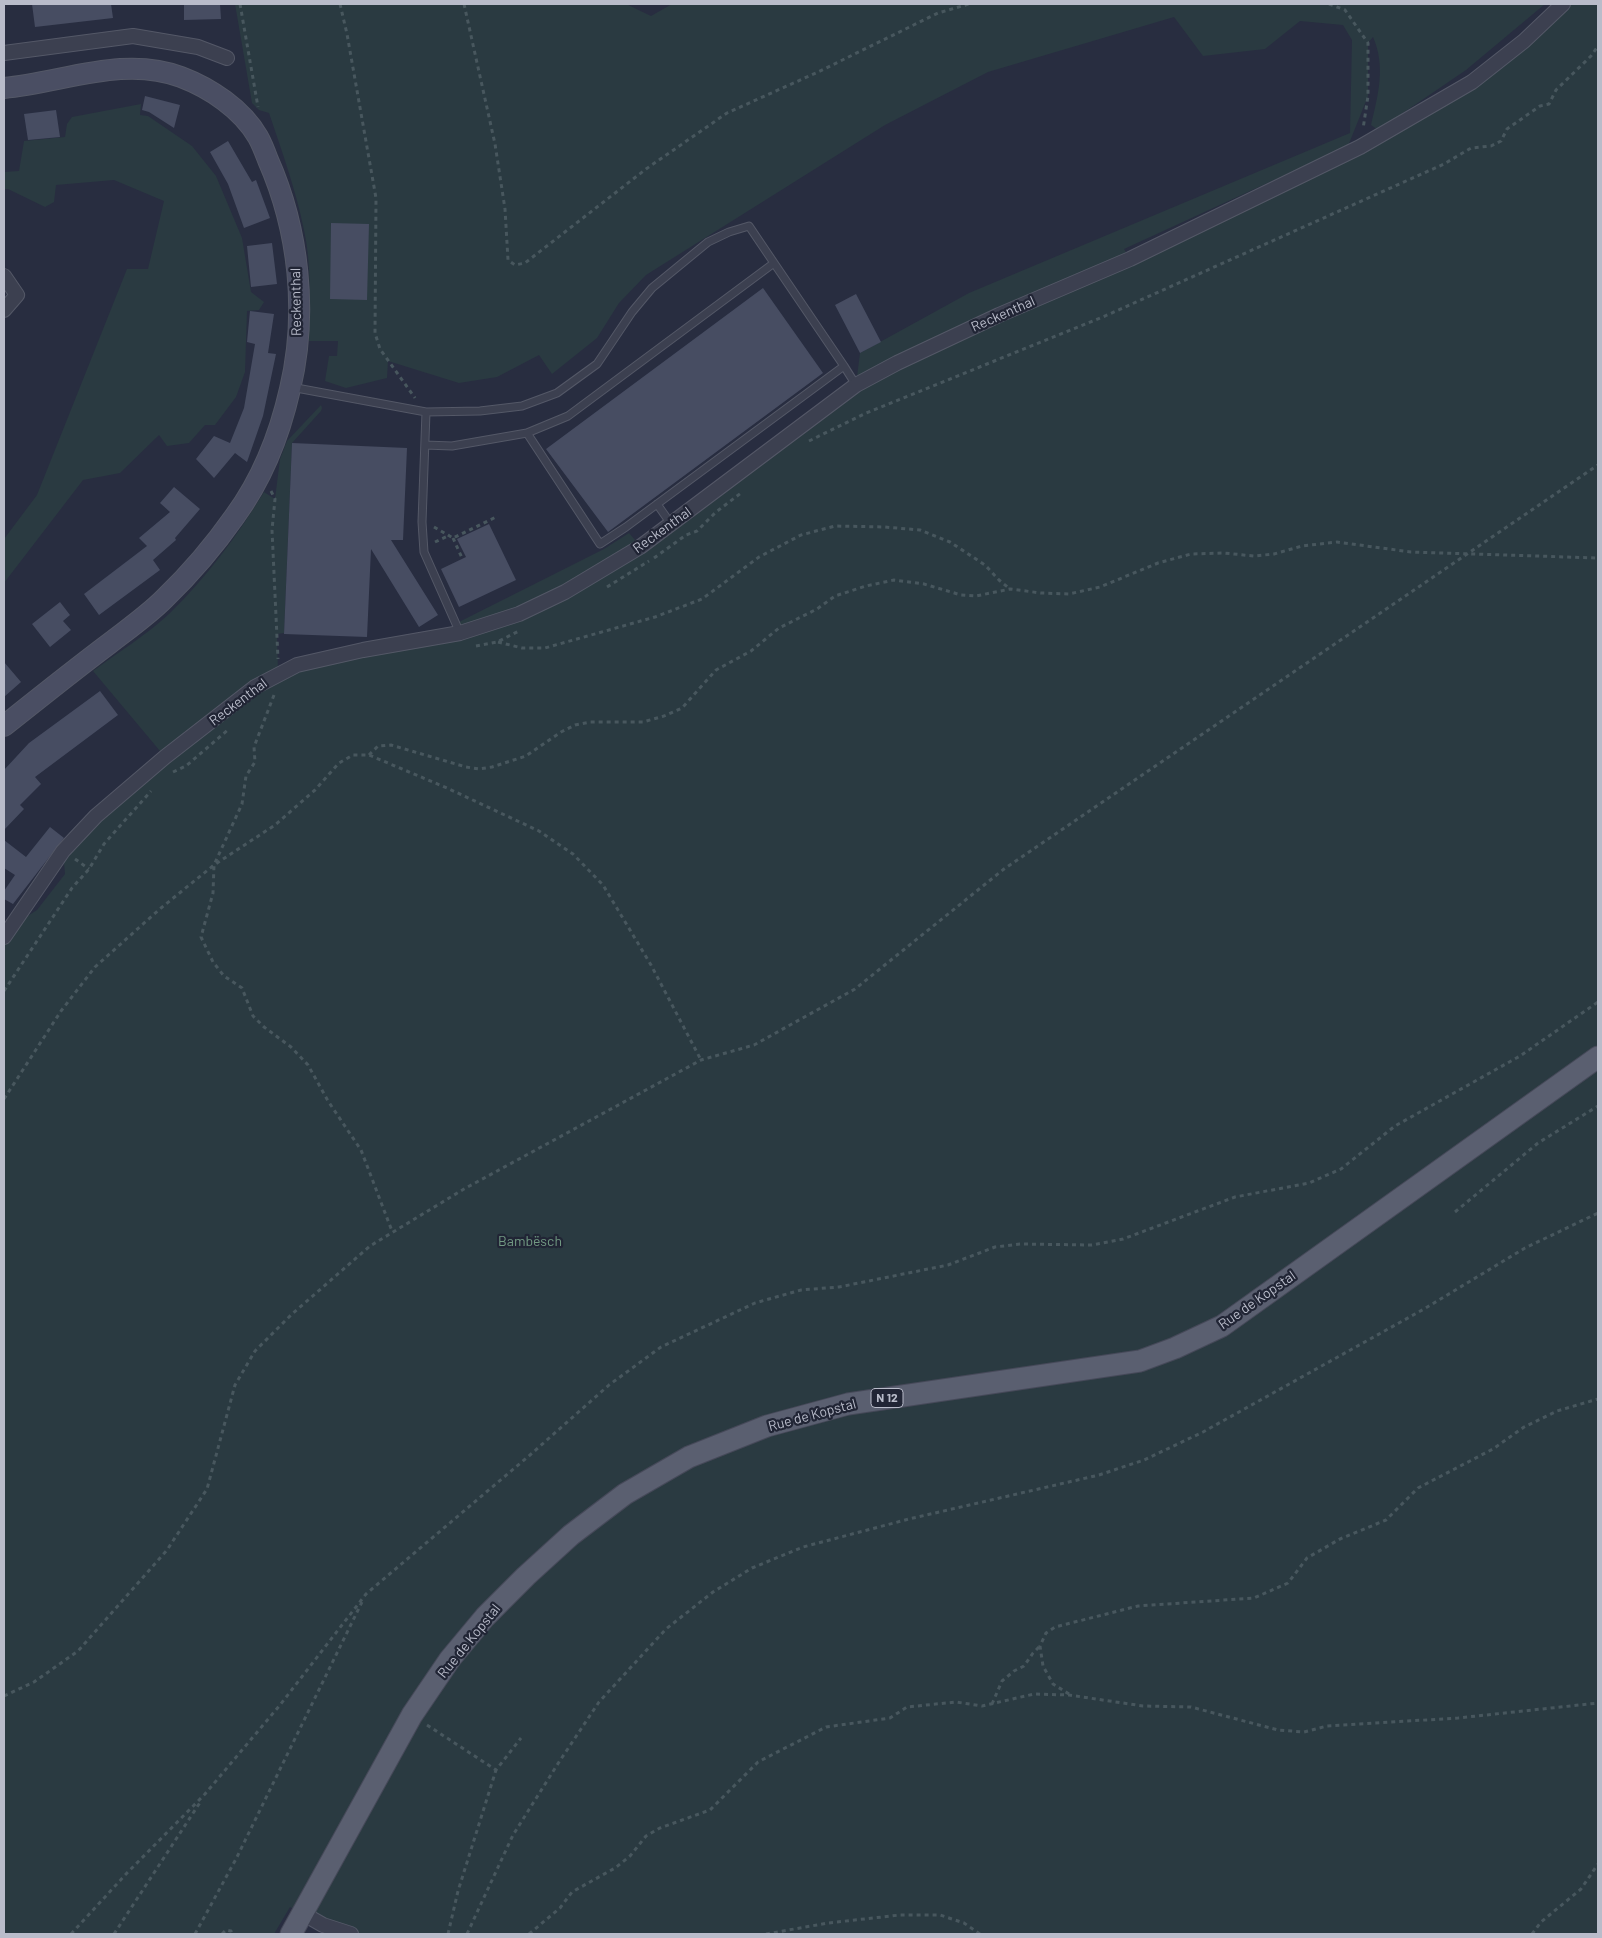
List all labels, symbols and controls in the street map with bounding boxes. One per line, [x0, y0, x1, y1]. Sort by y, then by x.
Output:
street label: Reckenthal [287, 268, 305, 336]
street label: Reckenthal [969, 292, 1037, 336]
street label: Reckenthal [630, 503, 694, 557]
street label: Reckenthal [206, 675, 270, 729]
park label: Bambësch [498, 1233, 562, 1249]
street label: Rue de Kopstal [1215, 1267, 1299, 1333]
road number: N 12 [871, 1389, 903, 1408]
street label: Rue de Kopstal [766, 1395, 858, 1435]
street label: Rue de Kopstal [434, 1601, 504, 1681]

